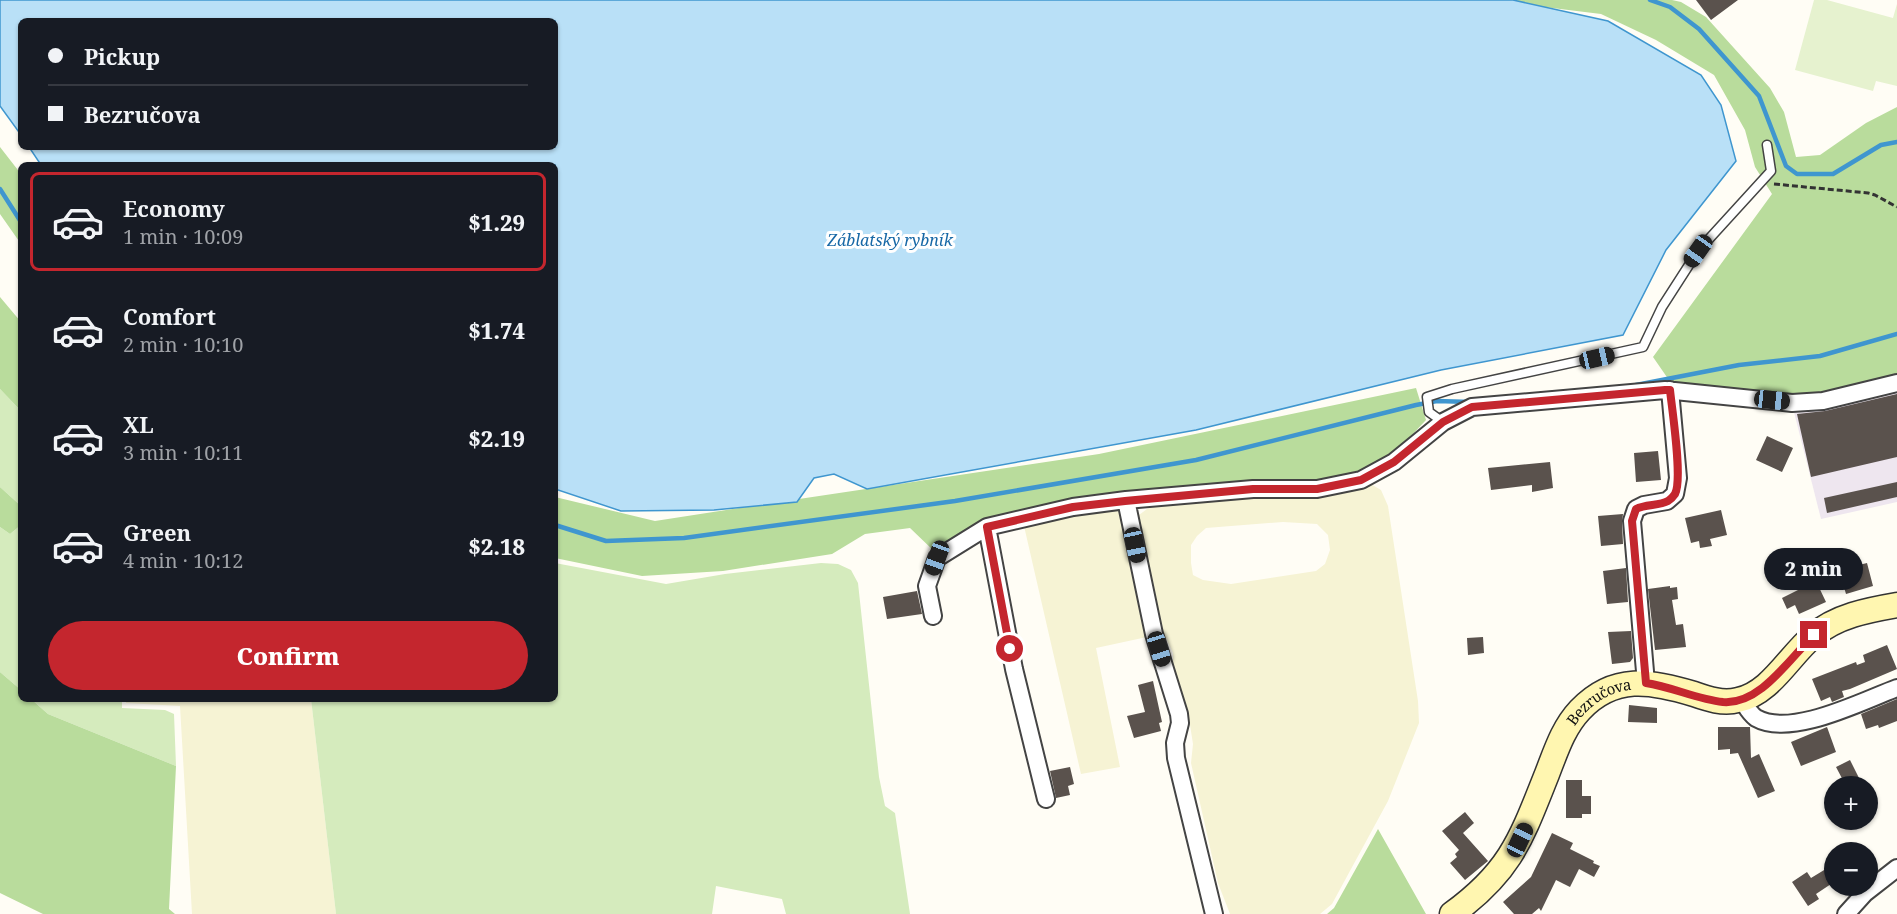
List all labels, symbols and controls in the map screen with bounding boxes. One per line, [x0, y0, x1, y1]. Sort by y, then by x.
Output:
text: Pickup [84, 41, 160, 71]
text: Bezručova [84, 99, 201, 129]
text: Economy [123, 193, 225, 223]
icon: car [51, 195, 105, 249]
text: $1.29 [468, 207, 525, 237]
text: 1 min · 10:09 [123, 223, 243, 250]
water label: Záblatský rybník [826, 229, 954, 251]
car [1680, 231, 1716, 271]
text: Comfort [123, 301, 216, 331]
icon: car [51, 303, 105, 357]
text: $1.74 [468, 315, 525, 345]
text: 2 min · 10:10 [123, 331, 243, 358]
car [1577, 345, 1617, 371]
car [1753, 389, 1791, 411]
text: XL [123, 409, 154, 439]
icon: car [51, 411, 105, 465]
text: $2.19 [468, 423, 525, 453]
text: 3 min · 10:11 [123, 439, 243, 466]
text: Green [123, 517, 191, 547]
icon: car [51, 519, 105, 573]
car [1122, 526, 1148, 564]
text: $2.18 [468, 531, 525, 561]
car [922, 538, 952, 578]
text: 4 min · 10:12 [123, 547, 243, 574]
callout: 2 min [1764, 548, 1864, 590]
text: 2 min [1785, 555, 1842, 582]
button: Confirm [48, 621, 528, 690]
route end [1800, 621, 1827, 648]
car [1145, 629, 1173, 669]
route start [996, 635, 1023, 662]
street label: Bezručova [1562, 674, 1632, 729]
map controls [1824, 776, 1878, 896]
button: + [1824, 776, 1878, 830]
car [1504, 820, 1536, 860]
button: − [1824, 842, 1878, 896]

